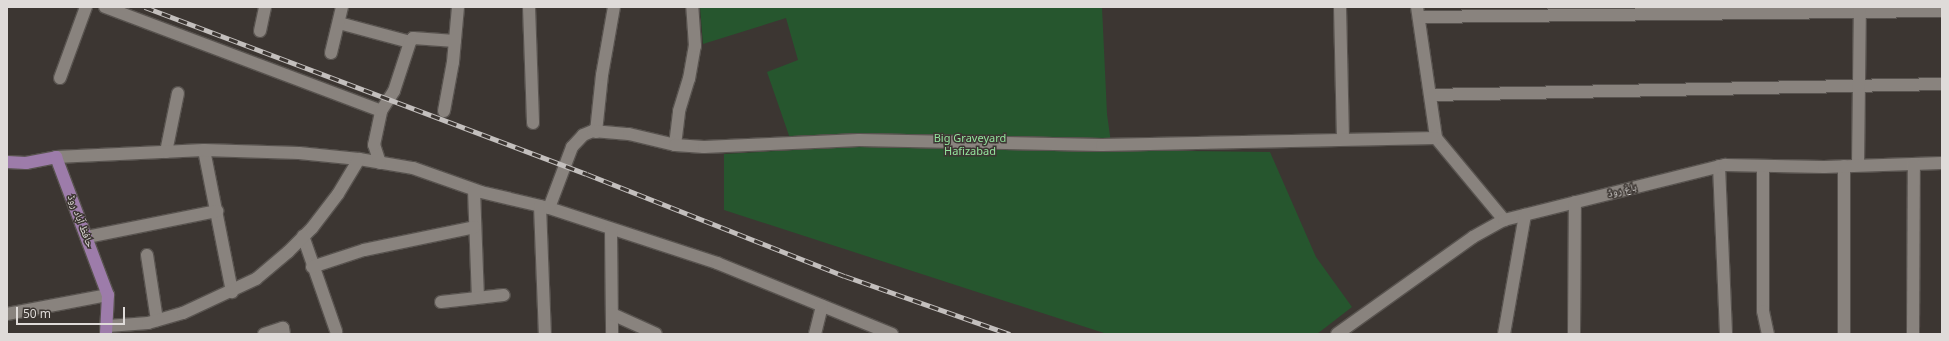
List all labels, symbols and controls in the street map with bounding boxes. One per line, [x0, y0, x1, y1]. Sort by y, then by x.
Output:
park label: Big Graveyard Hafizabad [934, 132, 1006, 158]
street label: باغ روڈ [1606, 180, 1638, 200]
street label: حافظ آباد روڈ [65, 193, 97, 249]
scale bar [18, 299, 127, 325]
text: 50 m [23, 305, 51, 322]

